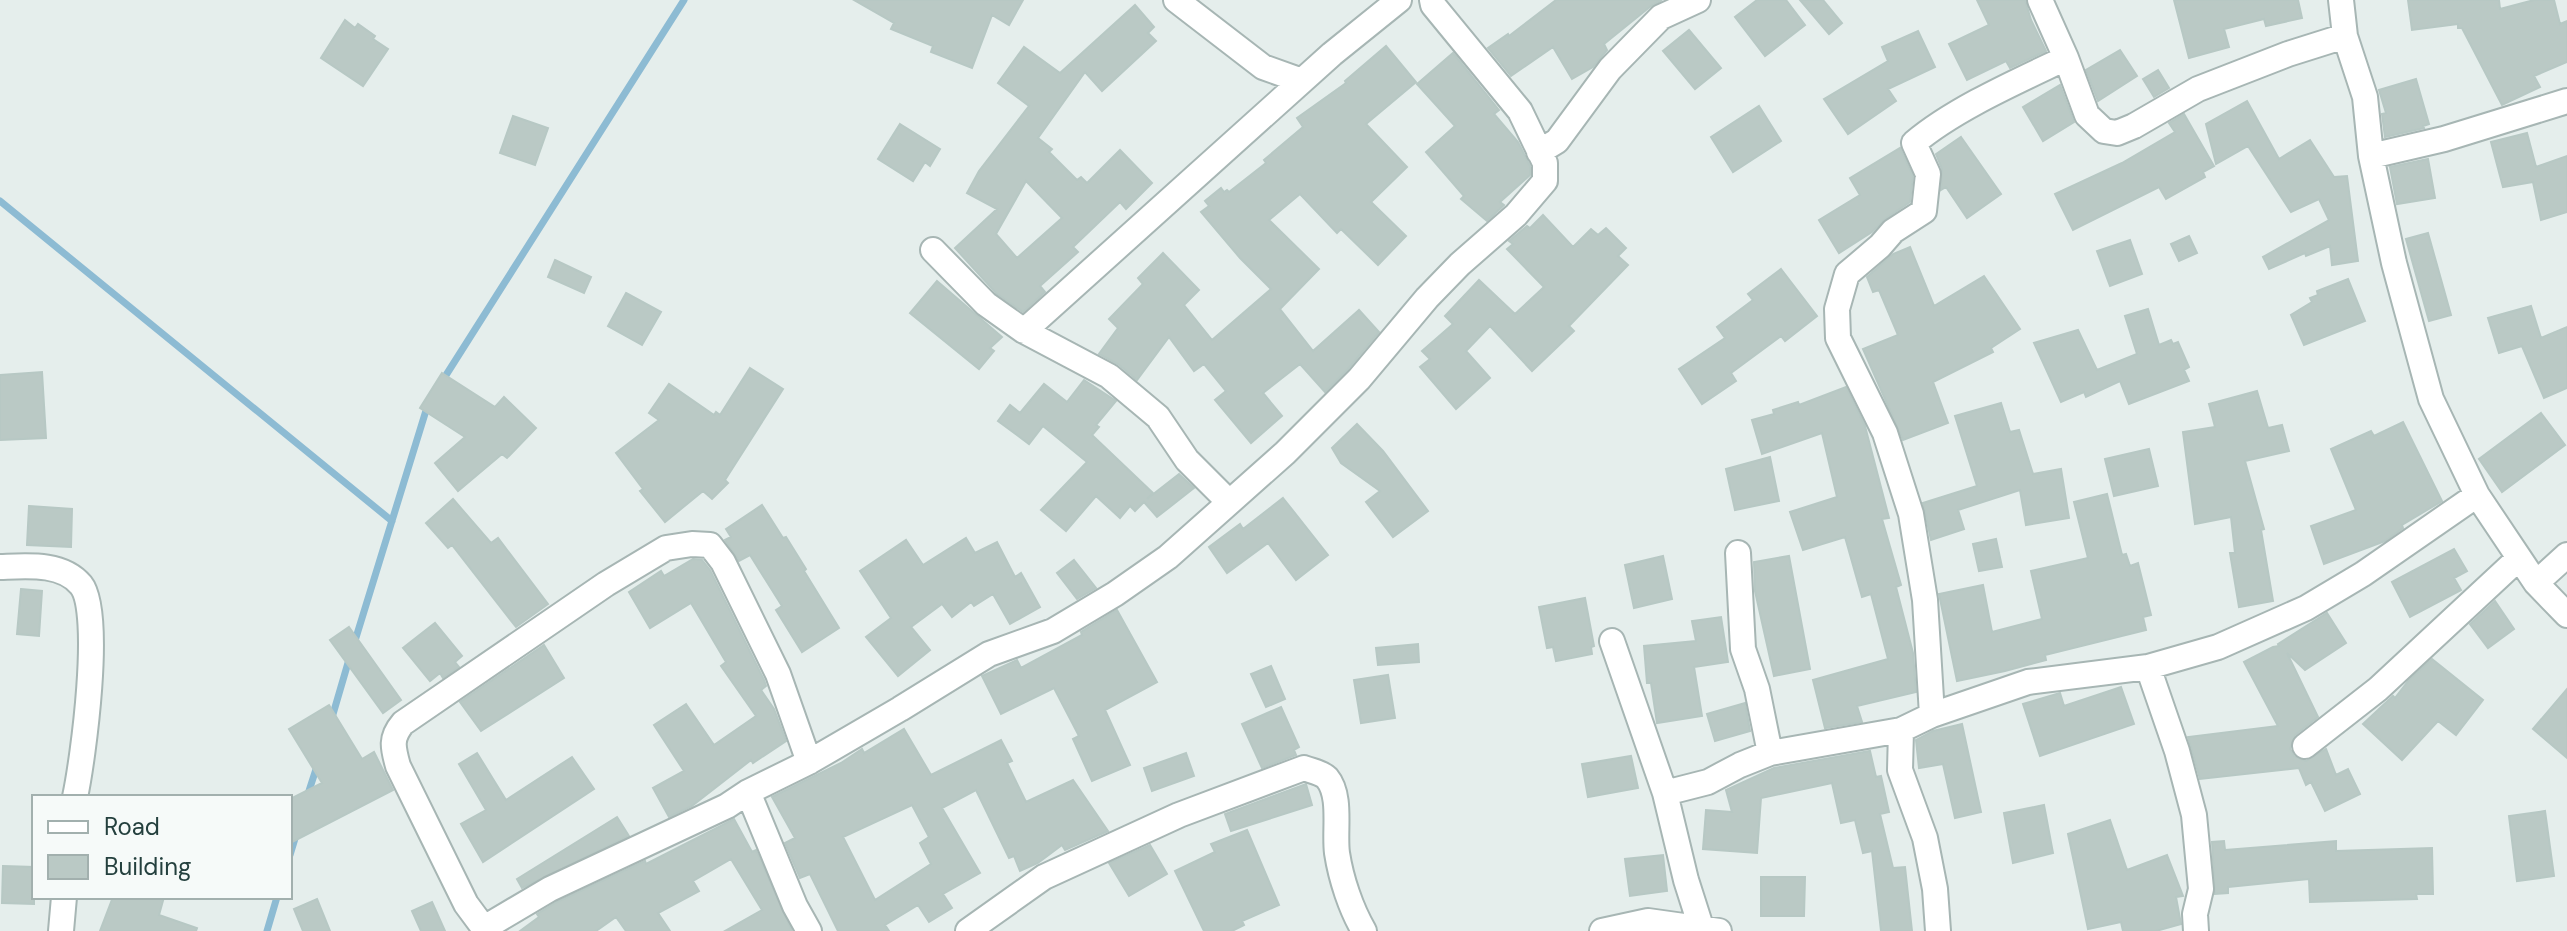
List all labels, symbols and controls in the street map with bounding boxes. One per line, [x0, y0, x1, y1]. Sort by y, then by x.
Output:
legend [32, 795, 292, 899]
text: Road [104, 811, 160, 842]
text: Building [104, 851, 191, 882]

